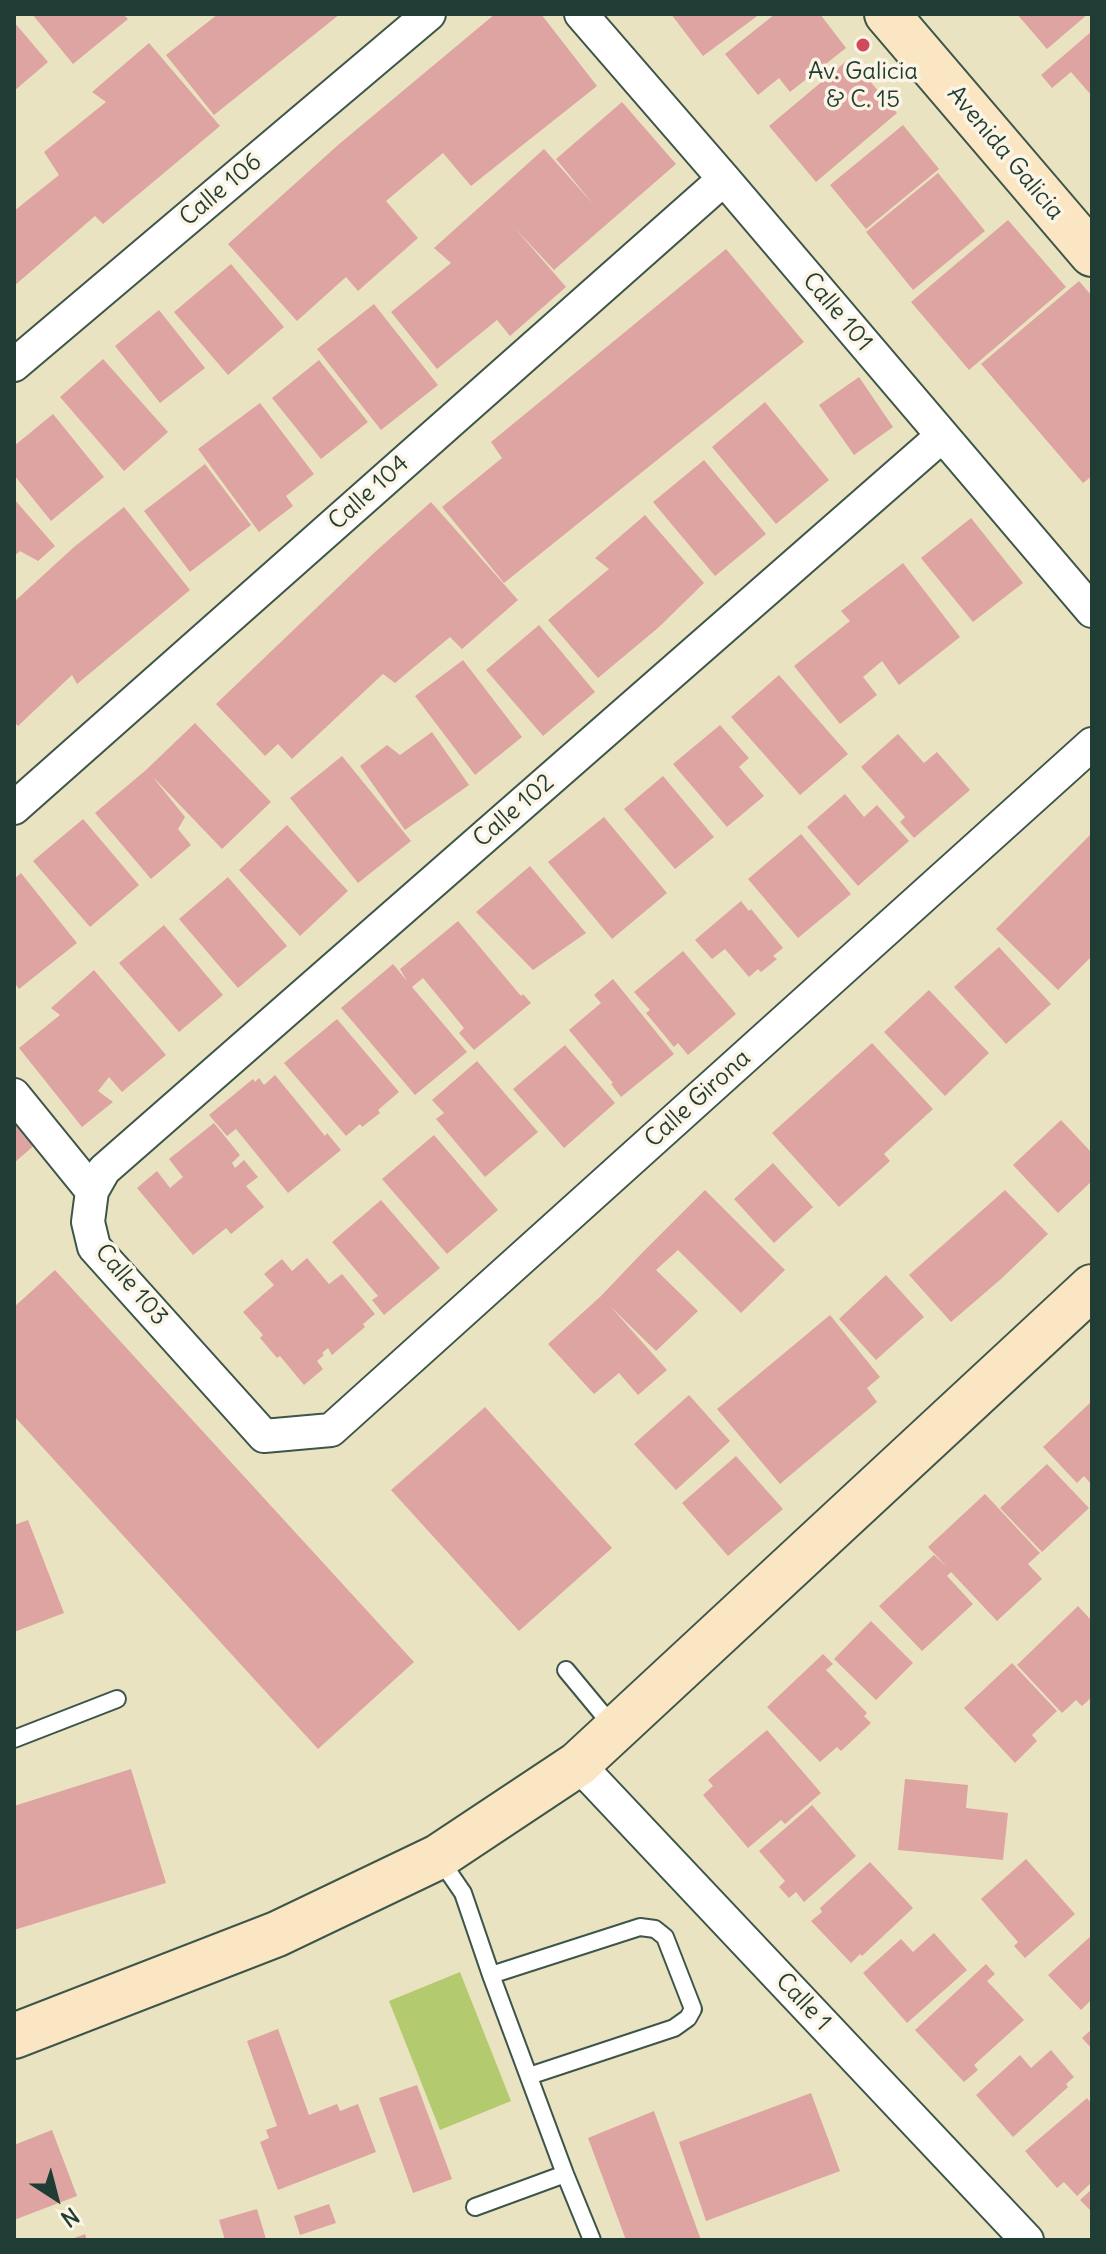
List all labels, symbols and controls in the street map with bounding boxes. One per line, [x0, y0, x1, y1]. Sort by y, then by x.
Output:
marker: Av. Galicia & C. 15 [854, 36, 872, 54]
place label: Av. Galicia & C. 15 [808, 58, 918, 114]
street label: Avenida Galicia [941, 80, 1069, 226]
street label: Calle 106 [174, 148, 268, 232]
street label: Calle 101 [796, 267, 878, 357]
street label: Calle 104 [323, 450, 415, 536]
street label: Calle 102 [468, 768, 560, 854]
street label: Calle Girona [639, 1044, 757, 1154]
street label: Calle 103 [89, 1238, 173, 1332]
street label: Calle 1 [769, 1967, 837, 2037]
north arrow [16, 2158, 96, 2238]
text: N [56, 2202, 84, 2233]

